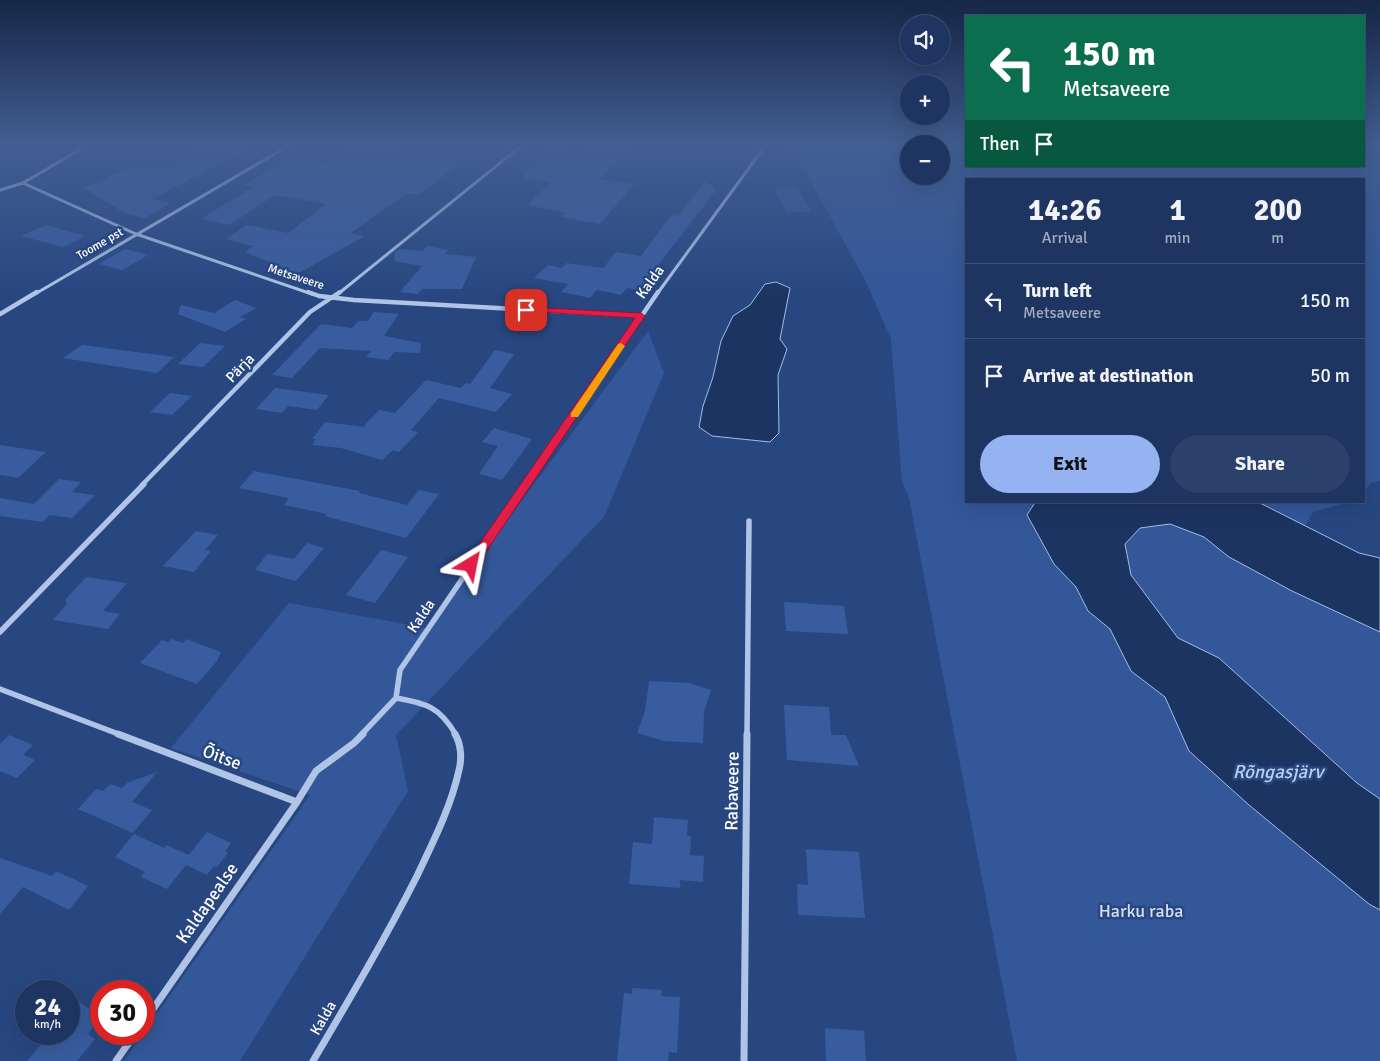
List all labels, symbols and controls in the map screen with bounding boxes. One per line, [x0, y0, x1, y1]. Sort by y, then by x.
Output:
map controls [900, 15, 950, 185]
button: sound [900, 15, 950, 65]
text: 150 m [1063, 32, 1156, 75]
icon: left [980, 35, 1045, 100]
button: + [900, 75, 950, 125]
text: Metsaveere [1063, 75, 1170, 102]
icon: arrive [1030, 130, 1058, 158]
text: Then [980, 132, 1020, 156]
button: − [900, 135, 950, 185]
text: 14:26 [1028, 192, 1102, 229]
text: 1 [1169, 192, 1186, 229]
text: 200 [1253, 192, 1302, 229]
street label: Toome pst [74, 225, 126, 263]
text: Arrival [1042, 228, 1088, 248]
text: min [1165, 228, 1190, 248]
text: m [1271, 228, 1284, 248]
street label: Metsaveere [266, 261, 326, 293]
street label: Kalda [632, 262, 668, 302]
text: Turn left [1023, 279, 1092, 303]
icon: left [980, 287, 1008, 315]
pin [505, 289, 547, 331]
text: 150 m [1300, 289, 1350, 313]
icon: arrive [512, 296, 540, 324]
text: Metsaveere [1023, 303, 1101, 323]
street label: Pärja [222, 350, 258, 386]
icon: arrive [980, 362, 1008, 390]
text: Arrive at destination [1023, 364, 1194, 388]
text: 50 m [1310, 364, 1350, 388]
button: Exit [980, 435, 1160, 493]
button: Share [1170, 435, 1350, 493]
position arrow [444, 538, 496, 590]
street label: Kalda [403, 596, 439, 636]
street label: Õitse [199, 740, 245, 774]
street label: Rabaveere [720, 751, 744, 831]
water label: Rõngasjärv [1233, 760, 1326, 784]
street label: Kaldapealse [171, 858, 243, 948]
park label: Harku raba [1099, 900, 1183, 922]
speed limit sign: 30 [90, 980, 155, 1045]
text: 24 [34, 991, 61, 1022]
street label: Kalda [306, 998, 340, 1038]
text: km/h [34, 1017, 61, 1032]

